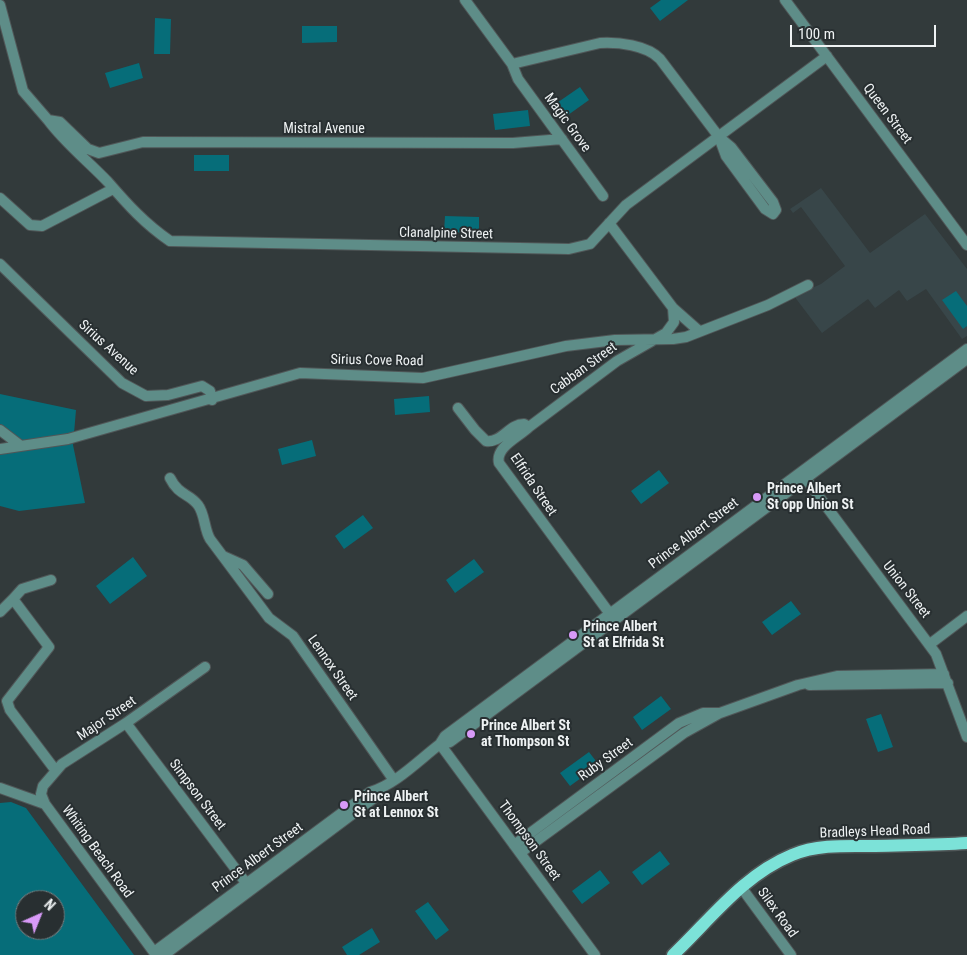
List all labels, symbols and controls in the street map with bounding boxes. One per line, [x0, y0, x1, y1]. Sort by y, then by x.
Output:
scale bar [792, 15, 938, 47]
text: 100 m [798, 25, 835, 43]
street label: Queen Street [859, 81, 915, 147]
street label: Magic Grove [540, 90, 594, 156]
street label: Mistral Avenue [283, 121, 365, 137]
street label: Clanalpine Street [399, 225, 493, 243]
street label: Sirius Avenue [75, 317, 141, 379]
street label: Cabban Street [548, 339, 620, 399]
street label: Sirius Cove Road [330, 352, 424, 370]
street label: Elfrida Street [506, 451, 560, 519]
place label: Prince Albert St opp Union St [767, 481, 853, 514]
marker: Prince Albert St opp Union St [751, 491, 763, 503]
street label: Prince Albert Street [646, 495, 742, 573]
street label: Union Street [879, 558, 933, 622]
place label: Prince Albert St at Elfrida St [583, 619, 664, 652]
marker: Prince Albert St at Elfrida St [567, 629, 579, 641]
street label: Lennox Street [303, 632, 361, 704]
street label: Major Street [74, 693, 140, 745]
place label: Prince Albert St at Thompson St [481, 718, 570, 750]
marker: Prince Albert St at Thompson St [465, 728, 477, 740]
street label: Ruby Street [576, 735, 636, 785]
street label: Simpson Street [165, 756, 229, 834]
place label: Prince Albert St at Lennox St [354, 789, 439, 822]
street label: Thompson Street [494, 798, 564, 884]
marker: Prince Albert St at Lennox St [338, 799, 350, 811]
street label: Whiting Beach Road [58, 802, 136, 902]
street label: Prince Albert Street [209, 820, 307, 896]
street label: Bradleys Head Road [819, 822, 931, 842]
street label: Silex Road [753, 885, 801, 941]
north arrow [15, 890, 65, 940]
text: N [41, 896, 58, 914]

